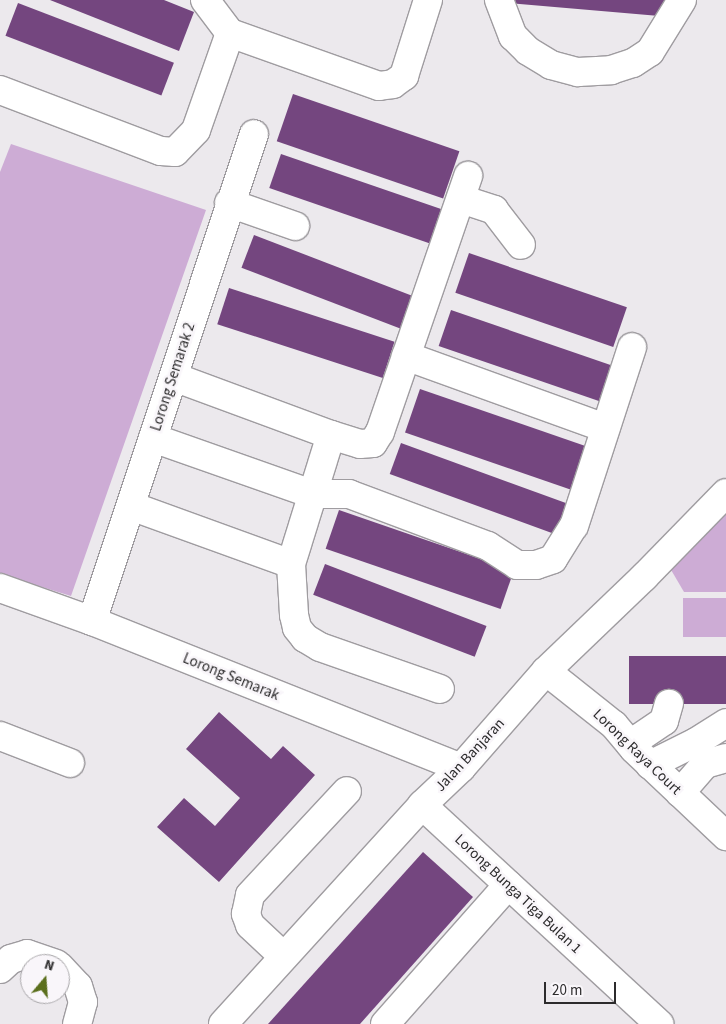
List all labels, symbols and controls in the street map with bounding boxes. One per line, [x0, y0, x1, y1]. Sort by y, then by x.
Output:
street label: Lorong Semarak 2 [147, 321, 199, 433]
street label: Lorong Semarak [180, 649, 282, 705]
street label: Lorong Raya Court [589, 705, 685, 799]
street label: Jalan Banjaran [431, 715, 509, 795]
street label: Lorong Bunga Tiga Bulan 1 [451, 831, 585, 957]
north arrow [20, 954, 70, 1004]
text: N [42, 955, 57, 977]
scale bar [546, 972, 618, 1004]
text: 20 m [552, 980, 582, 1001]

